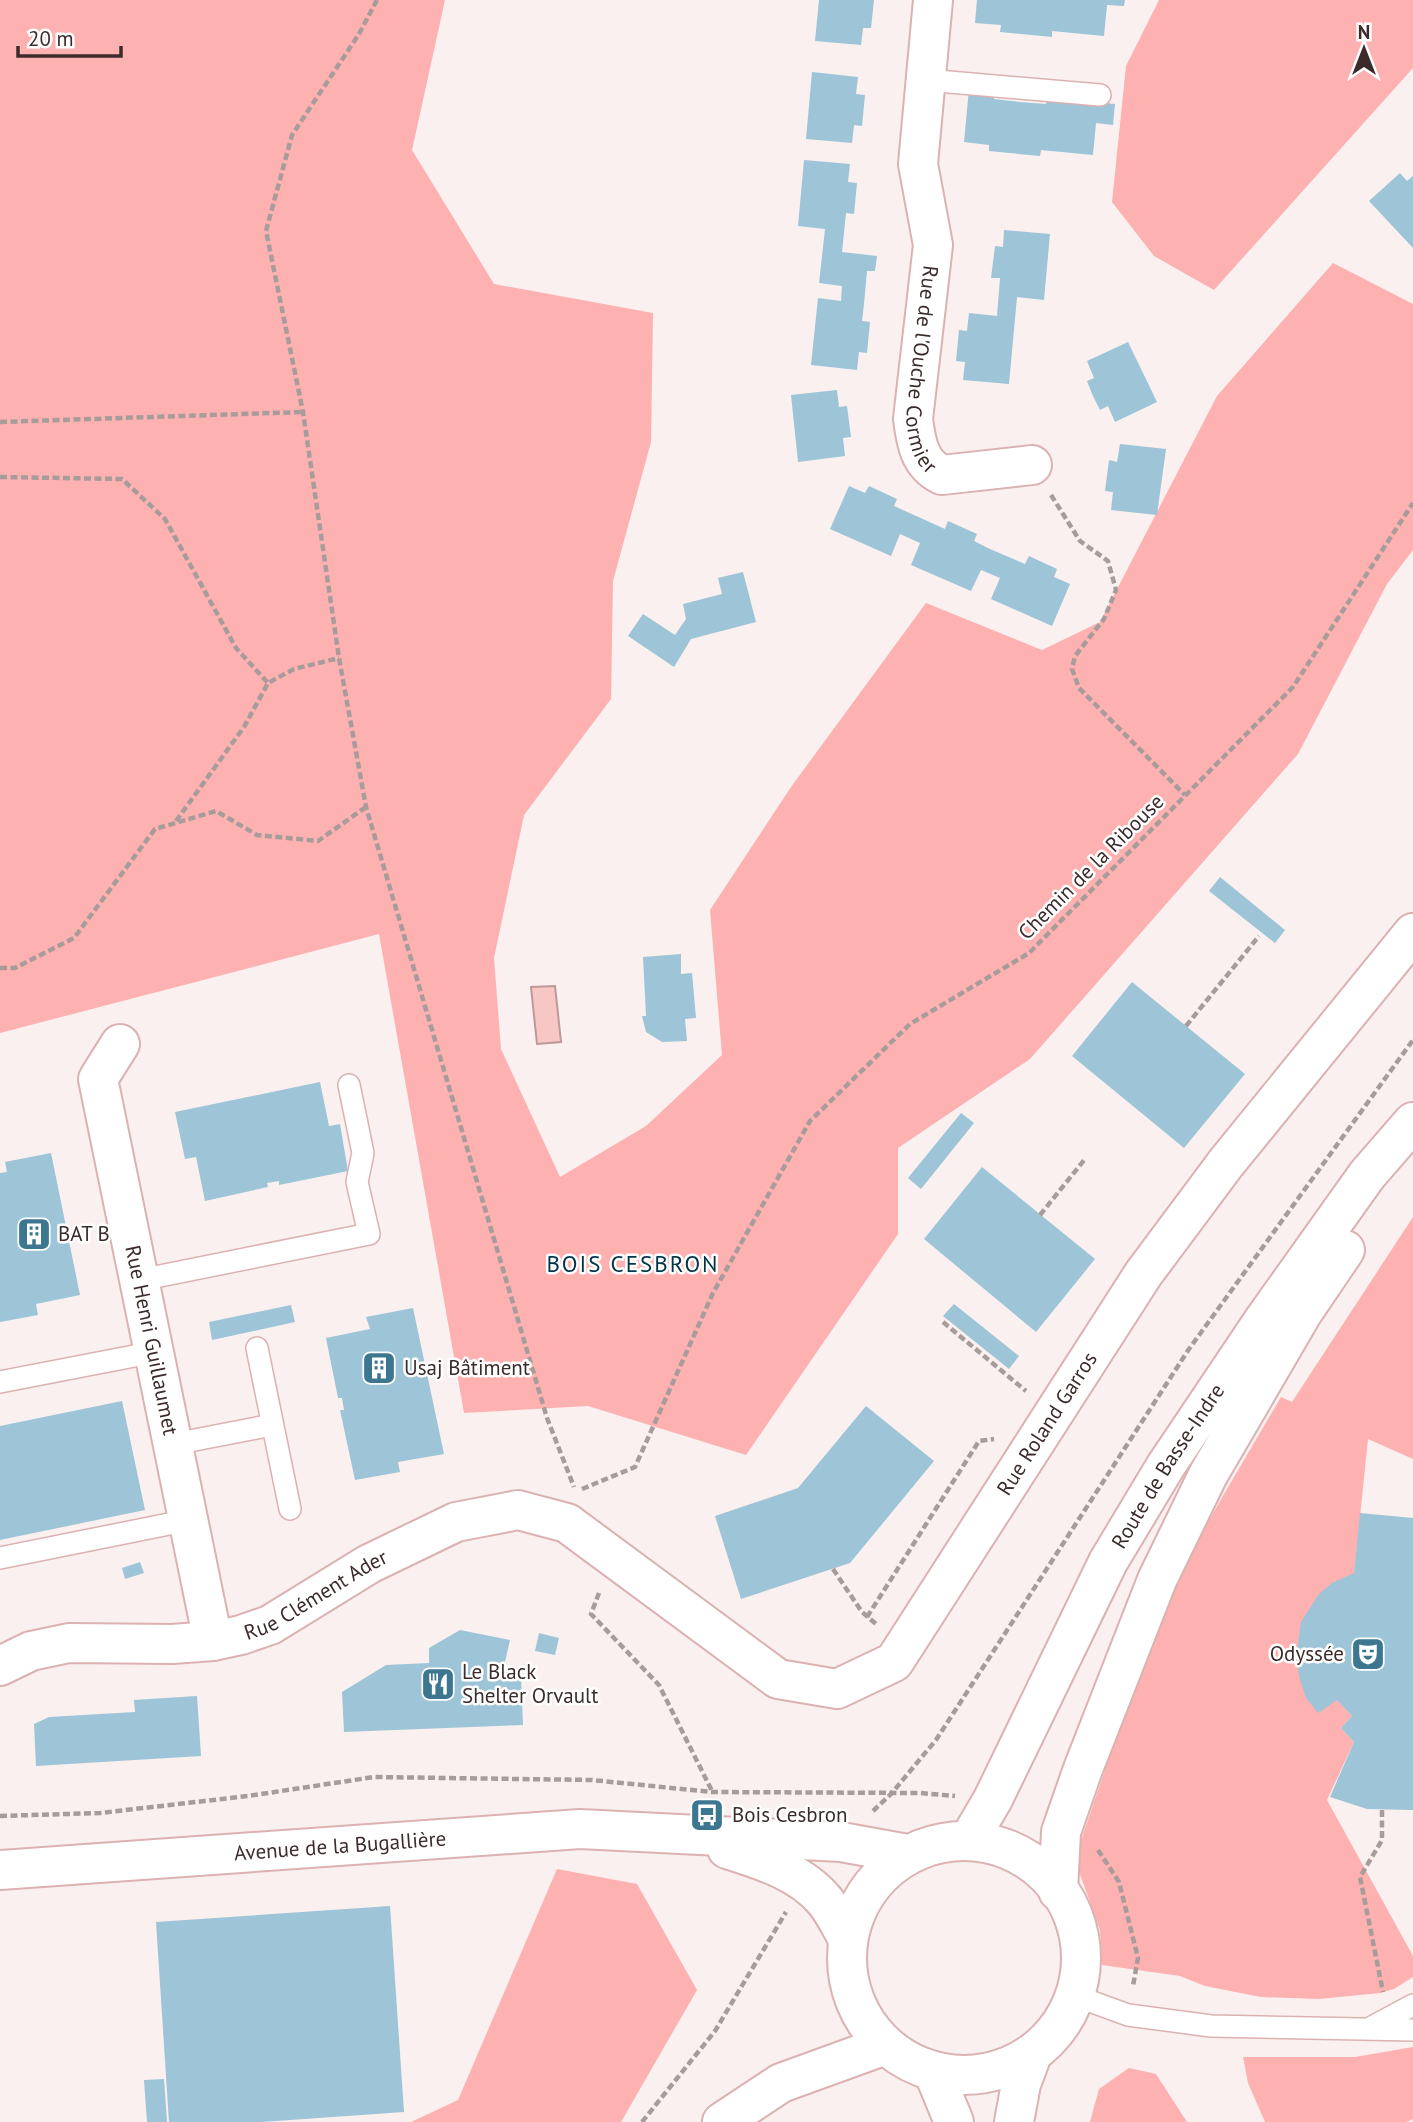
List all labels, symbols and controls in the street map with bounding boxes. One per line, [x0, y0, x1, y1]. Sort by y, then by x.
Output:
scale bar [18, 14, 121, 58]
north arrow [1329, 14, 1399, 84]
text: N [1358, 20, 1370, 44]
text: 20 m [28, 25, 74, 52]
street label: Rue de l'Ouche Cormier [900, 264, 945, 479]
street label: Chemin de la Ribouse [1012, 788, 1169, 945]
building icon: BAT B [15, 1215, 53, 1253]
place label: BAT B [58, 1220, 110, 1247]
street label: Rue Henri Guillaumet [119, 1243, 185, 1438]
district label: BOIS CESBRON [546, 1249, 720, 1278]
street label: Rue Roland Garros [991, 1347, 1103, 1500]
building icon: Usaj Bâtiment [360, 1349, 398, 1387]
place label: Usaj Bâtiment [404, 1354, 530, 1381]
street label: Route de Basse-Indre [1105, 1378, 1230, 1553]
street label: Rue Clément Ader [240, 1543, 392, 1646]
theatre icon: Odyssée [1349, 1635, 1387, 1673]
place label: Odyssée [1270, 1640, 1344, 1667]
place label: Le Black Shelter Orvault [462, 1658, 598, 1709]
restaurant icon: Le Black Shelter Orvault [419, 1665, 457, 1703]
bus stop icon: Bois Cesbron [688, 1796, 726, 1834]
place label: Bois Cesbron [732, 1801, 848, 1828]
street label: Avenue de la Bugallière [233, 1824, 447, 1866]

